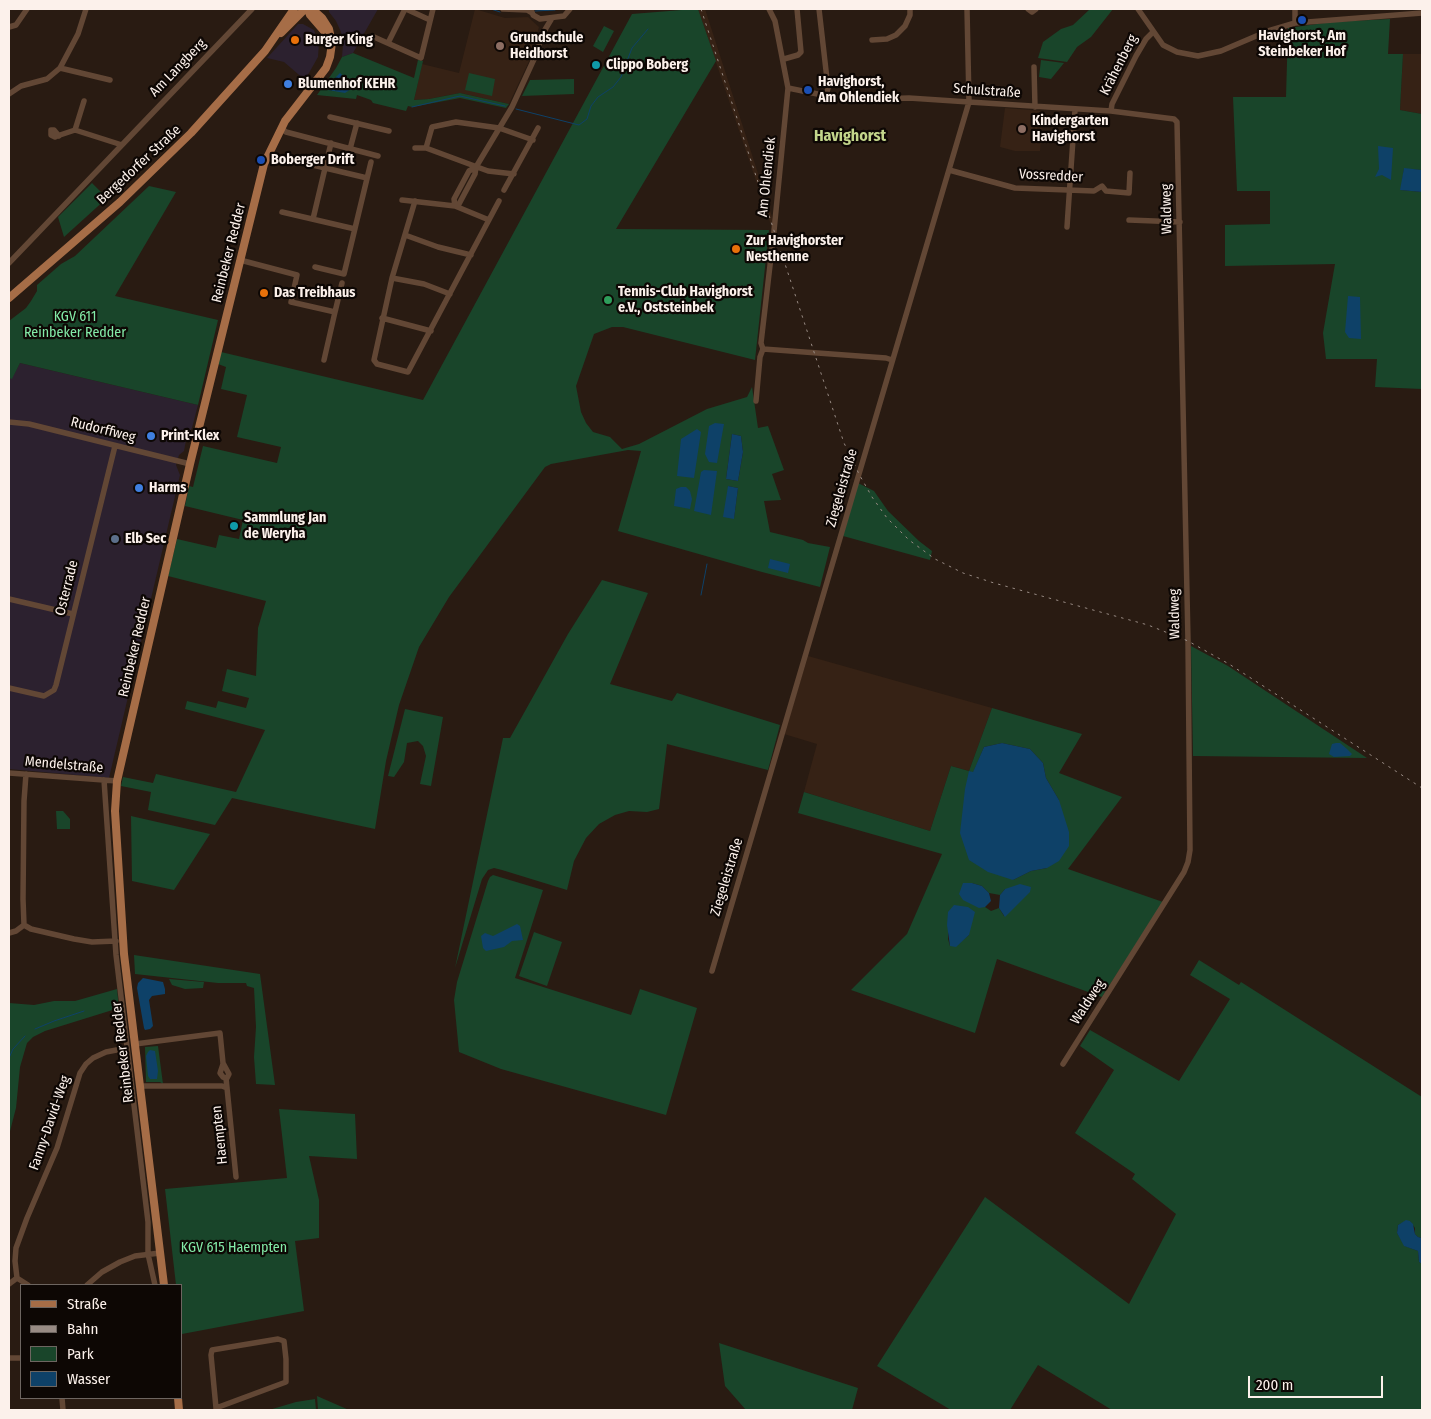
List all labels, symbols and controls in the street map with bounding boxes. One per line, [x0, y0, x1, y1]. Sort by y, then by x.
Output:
marker: Havighorst, Am Steinbeker Hof [1296, 14, 1308, 26]
place label: Havighorst, Am Steinbeker Hof [1258, 28, 1346, 60]
place label: Grundschule Heidhorst [510, 30, 583, 62]
place label: Burger King [305, 32, 373, 48]
street label: Krähenberg [1097, 32, 1141, 98]
marker: Burger King [289, 34, 301, 46]
street label: Am Langberg [146, 36, 210, 100]
marker: Grundschule Heidhorst [494, 40, 506, 52]
place label: Clippo Boberg [606, 57, 688, 73]
marker: Clippo Boberg [590, 59, 602, 71]
place label: Havighorst, Am Ohlendiek [818, 74, 899, 106]
place label: Blumenhof KEHR [298, 76, 395, 92]
marker: Blumenhof KEHR [282, 78, 294, 90]
street label: Schulstraße [953, 80, 1021, 102]
marker: Havighorst, Am Ohlendiek [802, 84, 814, 96]
place label: Kindergarten Havighorst [1032, 113, 1109, 146]
street label: Bergedorfer Straße [93, 122, 185, 208]
marker: Kindergarten Havighorst [1016, 123, 1028, 135]
district label: Havighorst [814, 127, 886, 147]
street label: Am Ohlendiek [754, 136, 780, 218]
place label: Boberger Drift [271, 152, 354, 168]
marker: Boberger Drift [255, 154, 267, 166]
street label: Vossredder [1019, 166, 1083, 186]
street label: Waldweg [1158, 184, 1176, 234]
street label: Reinbeker Redder [208, 201, 250, 305]
place label: Zur Havighorster Nesthenne [746, 233, 843, 266]
marker: Zur Havighorster Nesthenne [730, 243, 742, 255]
place label: Tennis-Club Havighorst e.V., Oststeinbek [618, 284, 753, 316]
place label: Das Treibhaus [274, 285, 355, 301]
marker: Das Treibhaus [258, 287, 270, 299]
marker: Tennis-Club Havighorst e.V., Oststeinbek [602, 294, 614, 306]
park label: KGV 611 Reinbeker Redder [24, 309, 126, 342]
street label: Rudorffweg [69, 414, 137, 446]
place label: Print-Klex [161, 428, 219, 444]
marker: Print-Klex [145, 430, 157, 442]
street label: Ziegeleistraße [823, 447, 861, 529]
place label: Harms [149, 480, 186, 496]
marker: Harms [133, 482, 145, 494]
place label: Sammlung Jan de Weryha [244, 510, 326, 542]
marker: Sammlung Jan de Weryha [228, 520, 240, 532]
place label: Elb Sec [125, 531, 166, 547]
marker: Elb Sec [109, 533, 121, 545]
street label: Osterrade [52, 558, 82, 618]
street label: Waldweg [1166, 589, 1184, 639]
street label: Reinbeker Redder [115, 595, 155, 699]
street label: Mendelstraße [24, 753, 104, 777]
street label: Ziegeleistraße [707, 836, 747, 918]
street label: Waldweg [1067, 976, 1109, 1028]
street label: Reinbeker Redder [108, 1000, 138, 1104]
street label: Fanny-David-Weg [26, 1073, 74, 1173]
street label: Haempten [209, 1105, 231, 1165]
park label: KGV 615 Haempten [181, 1240, 287, 1256]
legend [20, 1284, 182, 1399]
text: Straße [67, 1295, 107, 1313]
text: Bahn [67, 1320, 98, 1338]
text: Park [67, 1345, 94, 1363]
scale bar [1251, 1366, 1386, 1398]
text: Wasser [67, 1370, 110, 1388]
text: 200 m [1256, 1376, 1293, 1394]

